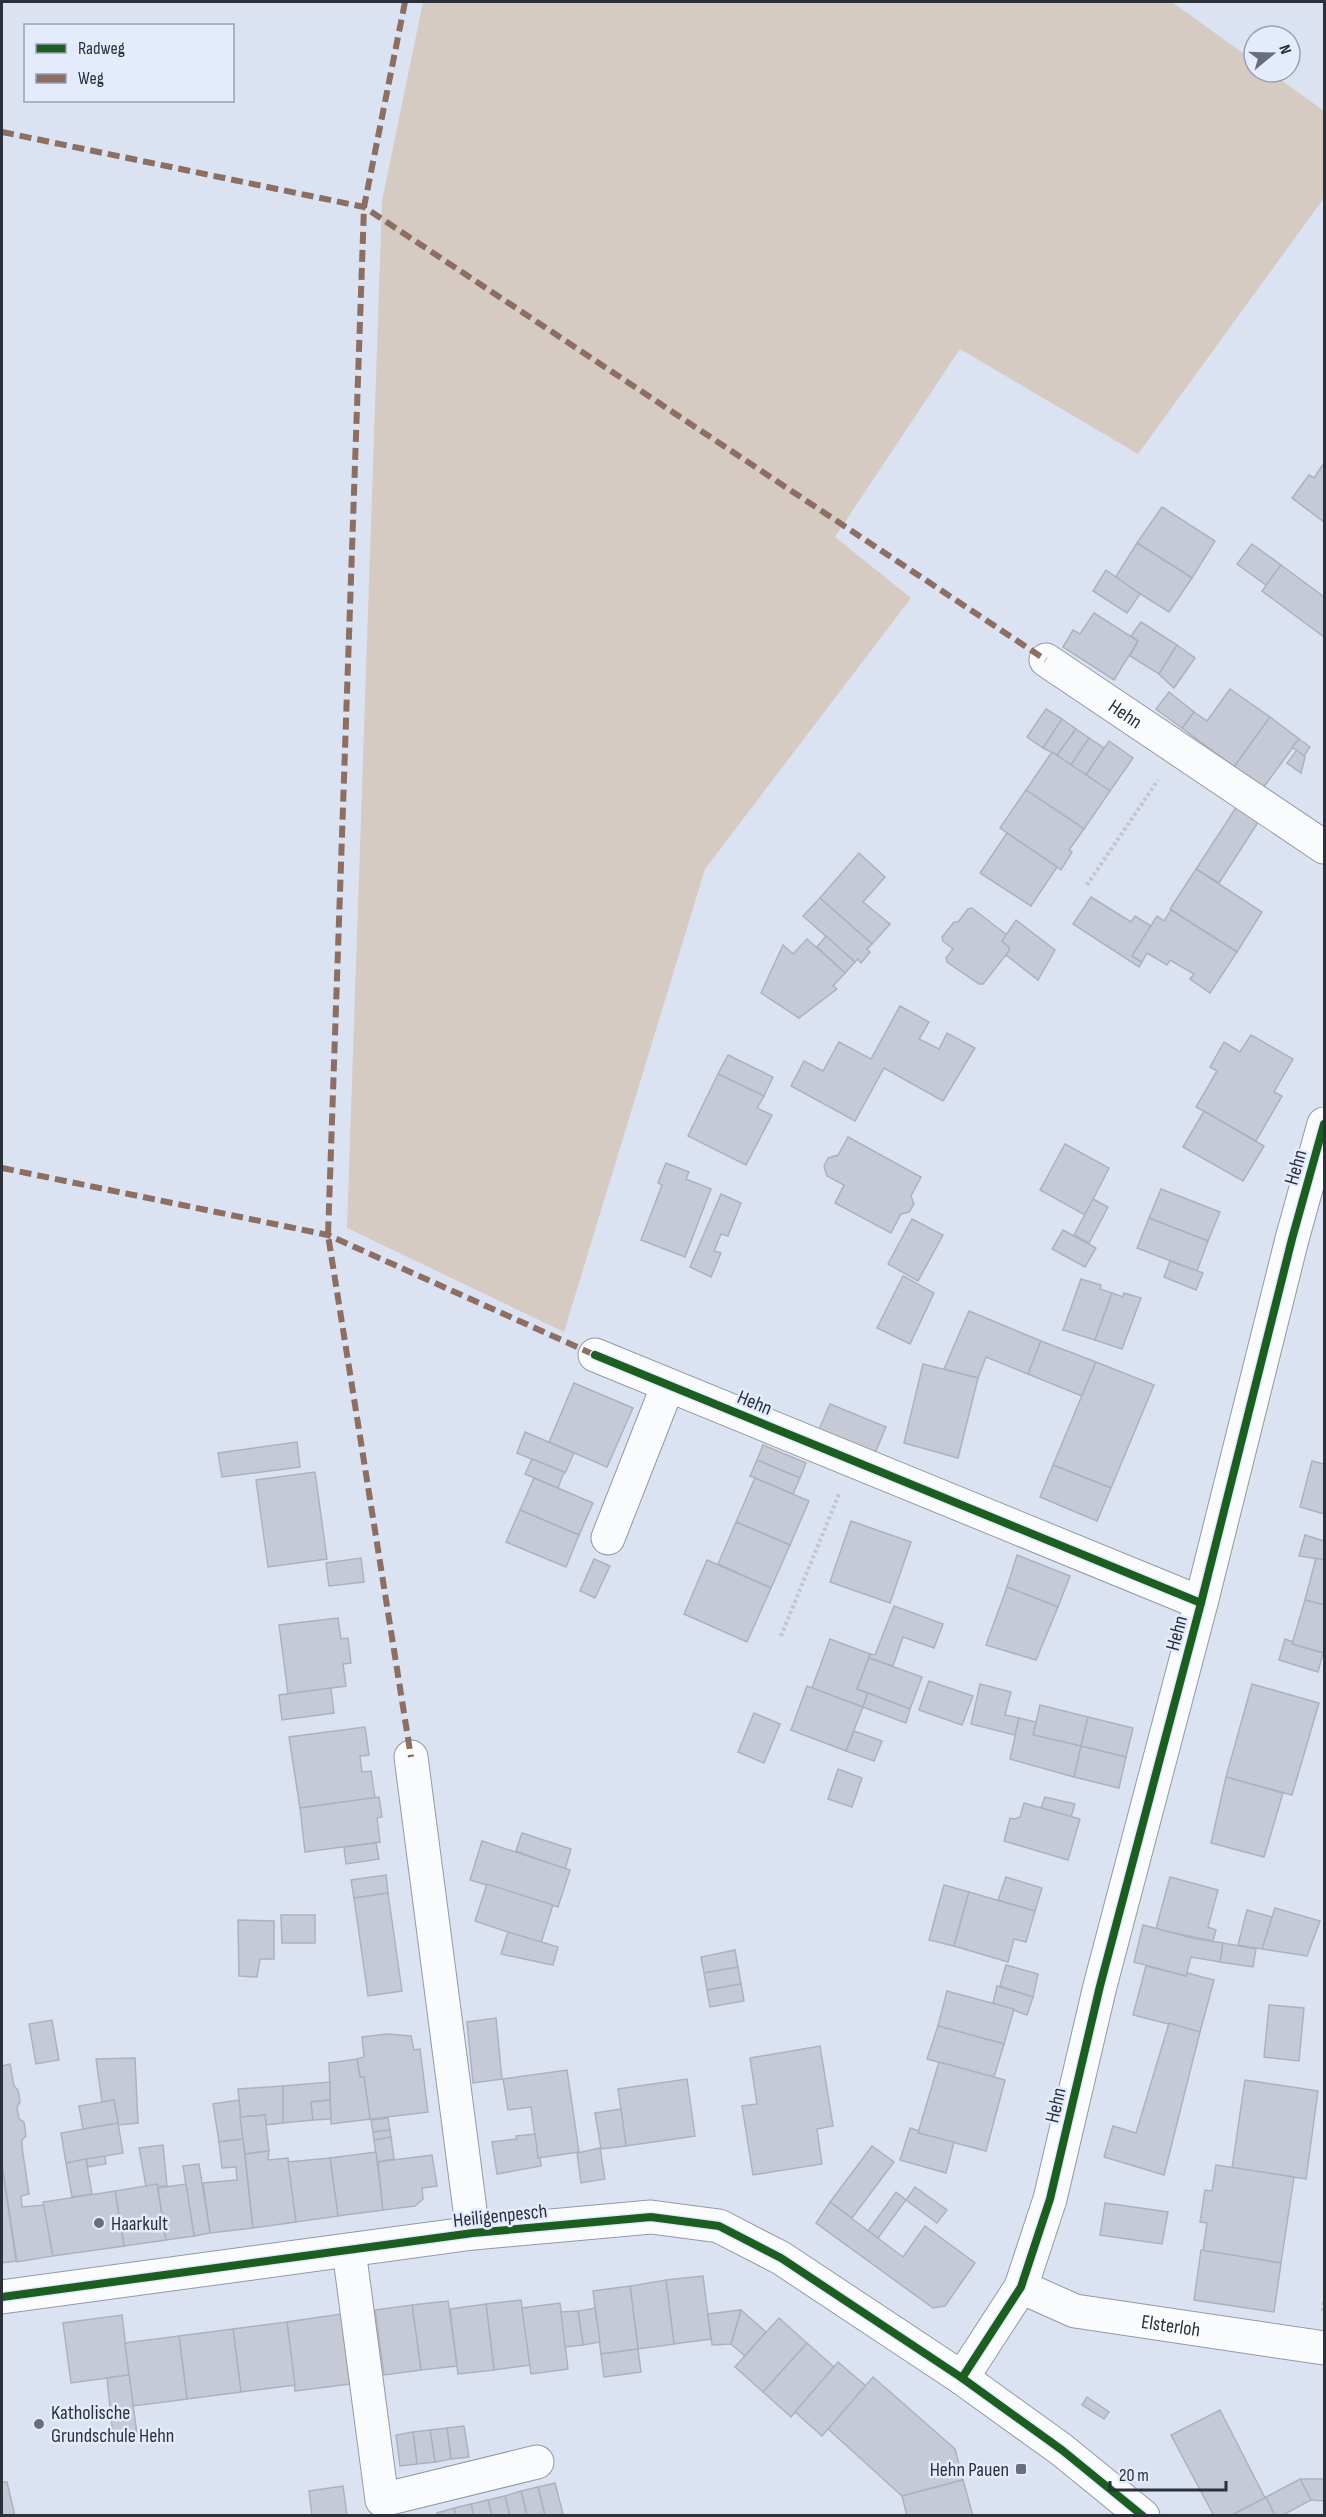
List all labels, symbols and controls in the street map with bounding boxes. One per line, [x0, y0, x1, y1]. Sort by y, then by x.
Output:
legend [24, 24, 234, 102]
north arrow [1242, 24, 1302, 84]
text: Radweg [78, 38, 125, 59]
text: N [1274, 42, 1295, 57]
text: Weg [78, 68, 104, 89]
street label: Hehn [1104, 695, 1146, 734]
street label: Hehn [1280, 1147, 1312, 1188]
street label: Hehn [734, 1385, 775, 1421]
street label: Hehn [1161, 1613, 1193, 1653]
street label: Hehn [1040, 2085, 1072, 2125]
street label: Heiligenpesch [452, 2199, 548, 2233]
place label: Haarkult [111, 2212, 168, 2236]
marker: Haarkult [92, 2216, 106, 2230]
street label: Elsterloh [1140, 2310, 1202, 2342]
place label: Katholische Grundschule Hehn [51, 2401, 174, 2448]
marker: Katholische Grundschule Hehn [32, 2417, 46, 2431]
scale bar [1110, 2454, 1226, 2492]
place label: Hehn Pauen [930, 2458, 1009, 2482]
marker: Hehn Pauen [1014, 2462, 1028, 2476]
text: 20 m [1119, 2465, 1149, 2486]

